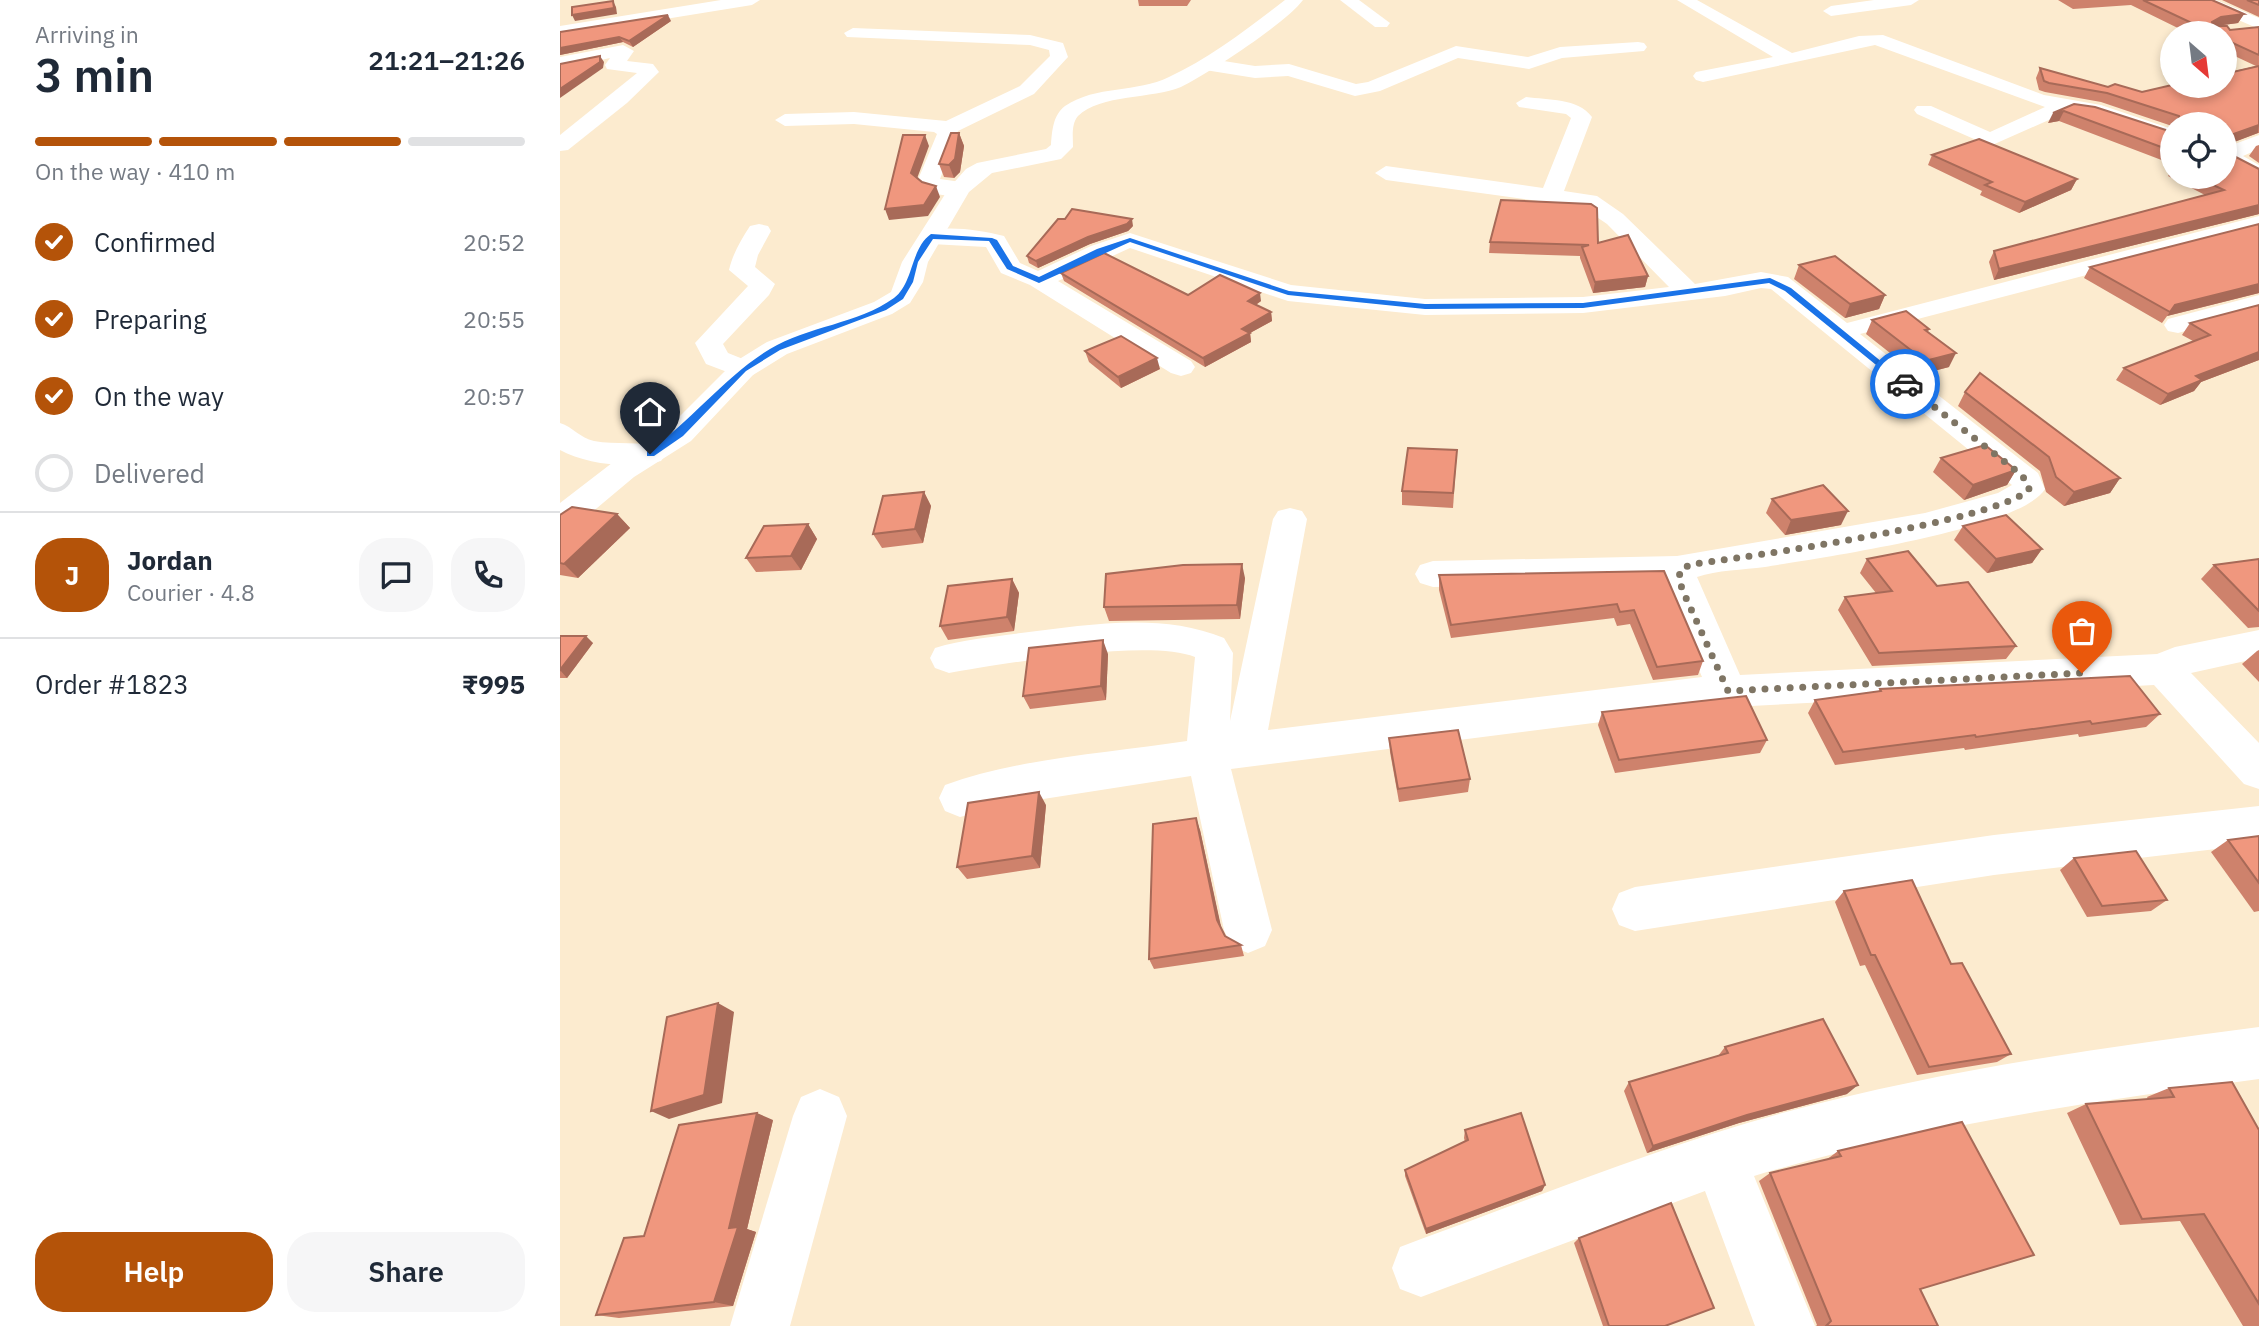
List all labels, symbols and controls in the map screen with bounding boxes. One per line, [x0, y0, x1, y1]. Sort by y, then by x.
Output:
text: Arriving in [35, 19, 139, 49]
north arrow [2160, 21, 2236, 98]
map controls [2160, 21, 2237, 189]
text: 21:21–21:26 [368, 43, 525, 77]
text: 3 min [35, 45, 154, 105]
button: locate [2160, 112, 2237, 189]
text: On the way · 410 m [35, 156, 235, 186]
icon: check [35, 223, 73, 261]
text: Confirmed [94, 225, 216, 259]
text: 20:52 [463, 227, 525, 257]
icon: check [35, 300, 73, 338]
text: Preparing [94, 302, 207, 336]
text: 20:55 [463, 304, 525, 334]
courier [1870, 349, 1940, 419]
icon: car [1886, 365, 1924, 403]
icon: check [35, 377, 73, 415]
text: On the way [94, 379, 224, 413]
text: 20:57 [463, 381, 525, 411]
pin [620, 382, 680, 454]
icon: home [631, 393, 669, 431]
text: Delivered [94, 456, 205, 490]
button: chat [359, 538, 433, 612]
button: phone [451, 538, 525, 612]
text: Jordan [127, 543, 213, 577]
text: J [65, 558, 79, 592]
text: Courier · 4.8 [127, 577, 255, 607]
pin [2052, 601, 2112, 673]
icon: bag [2063, 612, 2101, 650]
text: Order #1823 [35, 667, 189, 701]
text: ₹995 [462, 667, 525, 701]
button: Help [35, 1232, 273, 1312]
button: Share [287, 1232, 525, 1312]

